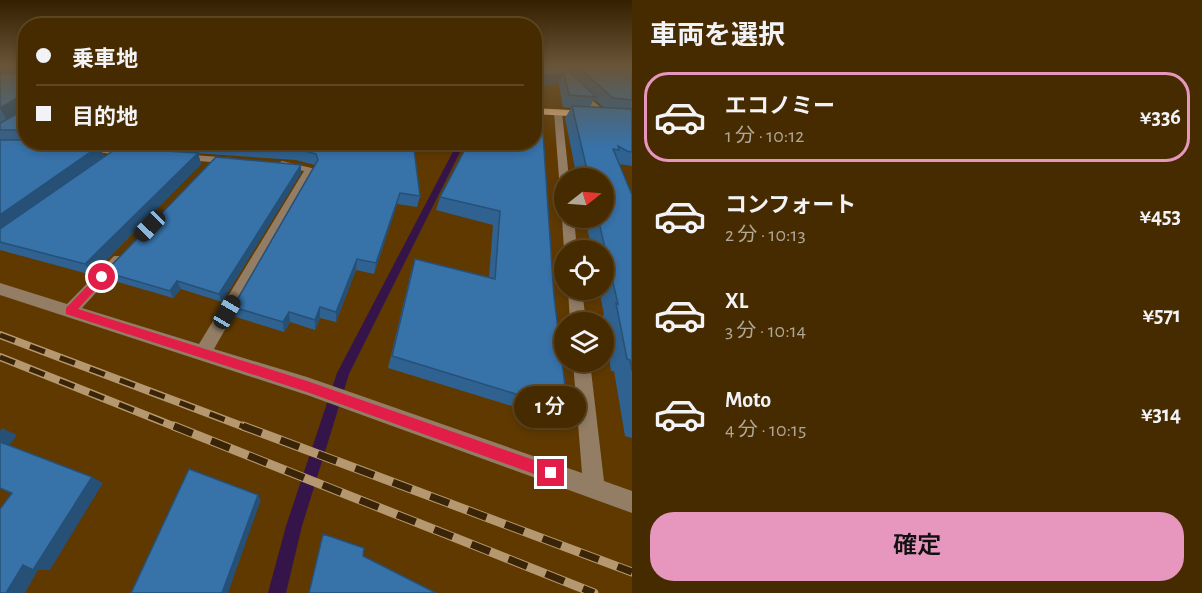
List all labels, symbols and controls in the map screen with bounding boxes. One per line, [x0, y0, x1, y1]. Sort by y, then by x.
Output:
text: 車両を選択 [650, 22, 785, 49]
text: 乗車地 [72, 48, 138, 70]
icon: car [653, 90, 707, 144]
text: エコノミー [725, 95, 835, 117]
text: 目的地 [72, 106, 138, 128]
text: ¥336 [1140, 106, 1181, 128]
text: 1 分 · 10:12 [725, 126, 804, 146]
north arrow [554, 168, 614, 228]
map controls [554, 168, 614, 372]
icon: car [653, 189, 707, 243]
text: コンフォート [725, 194, 856, 216]
text: ¥453 [1139, 205, 1181, 227]
car [131, 207, 169, 245]
text: 2 分 · 10:13 [725, 225, 806, 245]
button: locate [554, 240, 614, 300]
route start [88, 263, 115, 290]
icon: car [653, 288, 707, 342]
text: XL [725, 290, 748, 312]
car [210, 292, 244, 332]
text: ¥571 [1142, 304, 1181, 326]
button: layers [554, 312, 614, 372]
text: 3 分 · 10:14 [725, 321, 806, 341]
callout: 1 分 [515, 386, 587, 428]
icon: car [653, 387, 707, 441]
text: Moto [725, 389, 771, 411]
text: 1 分 [535, 397, 565, 417]
text: ¥314 [1141, 403, 1181, 425]
text: 4 分 · 10:15 [725, 420, 806, 440]
route end [537, 459, 564, 486]
button: 確定 [650, 512, 1184, 581]

